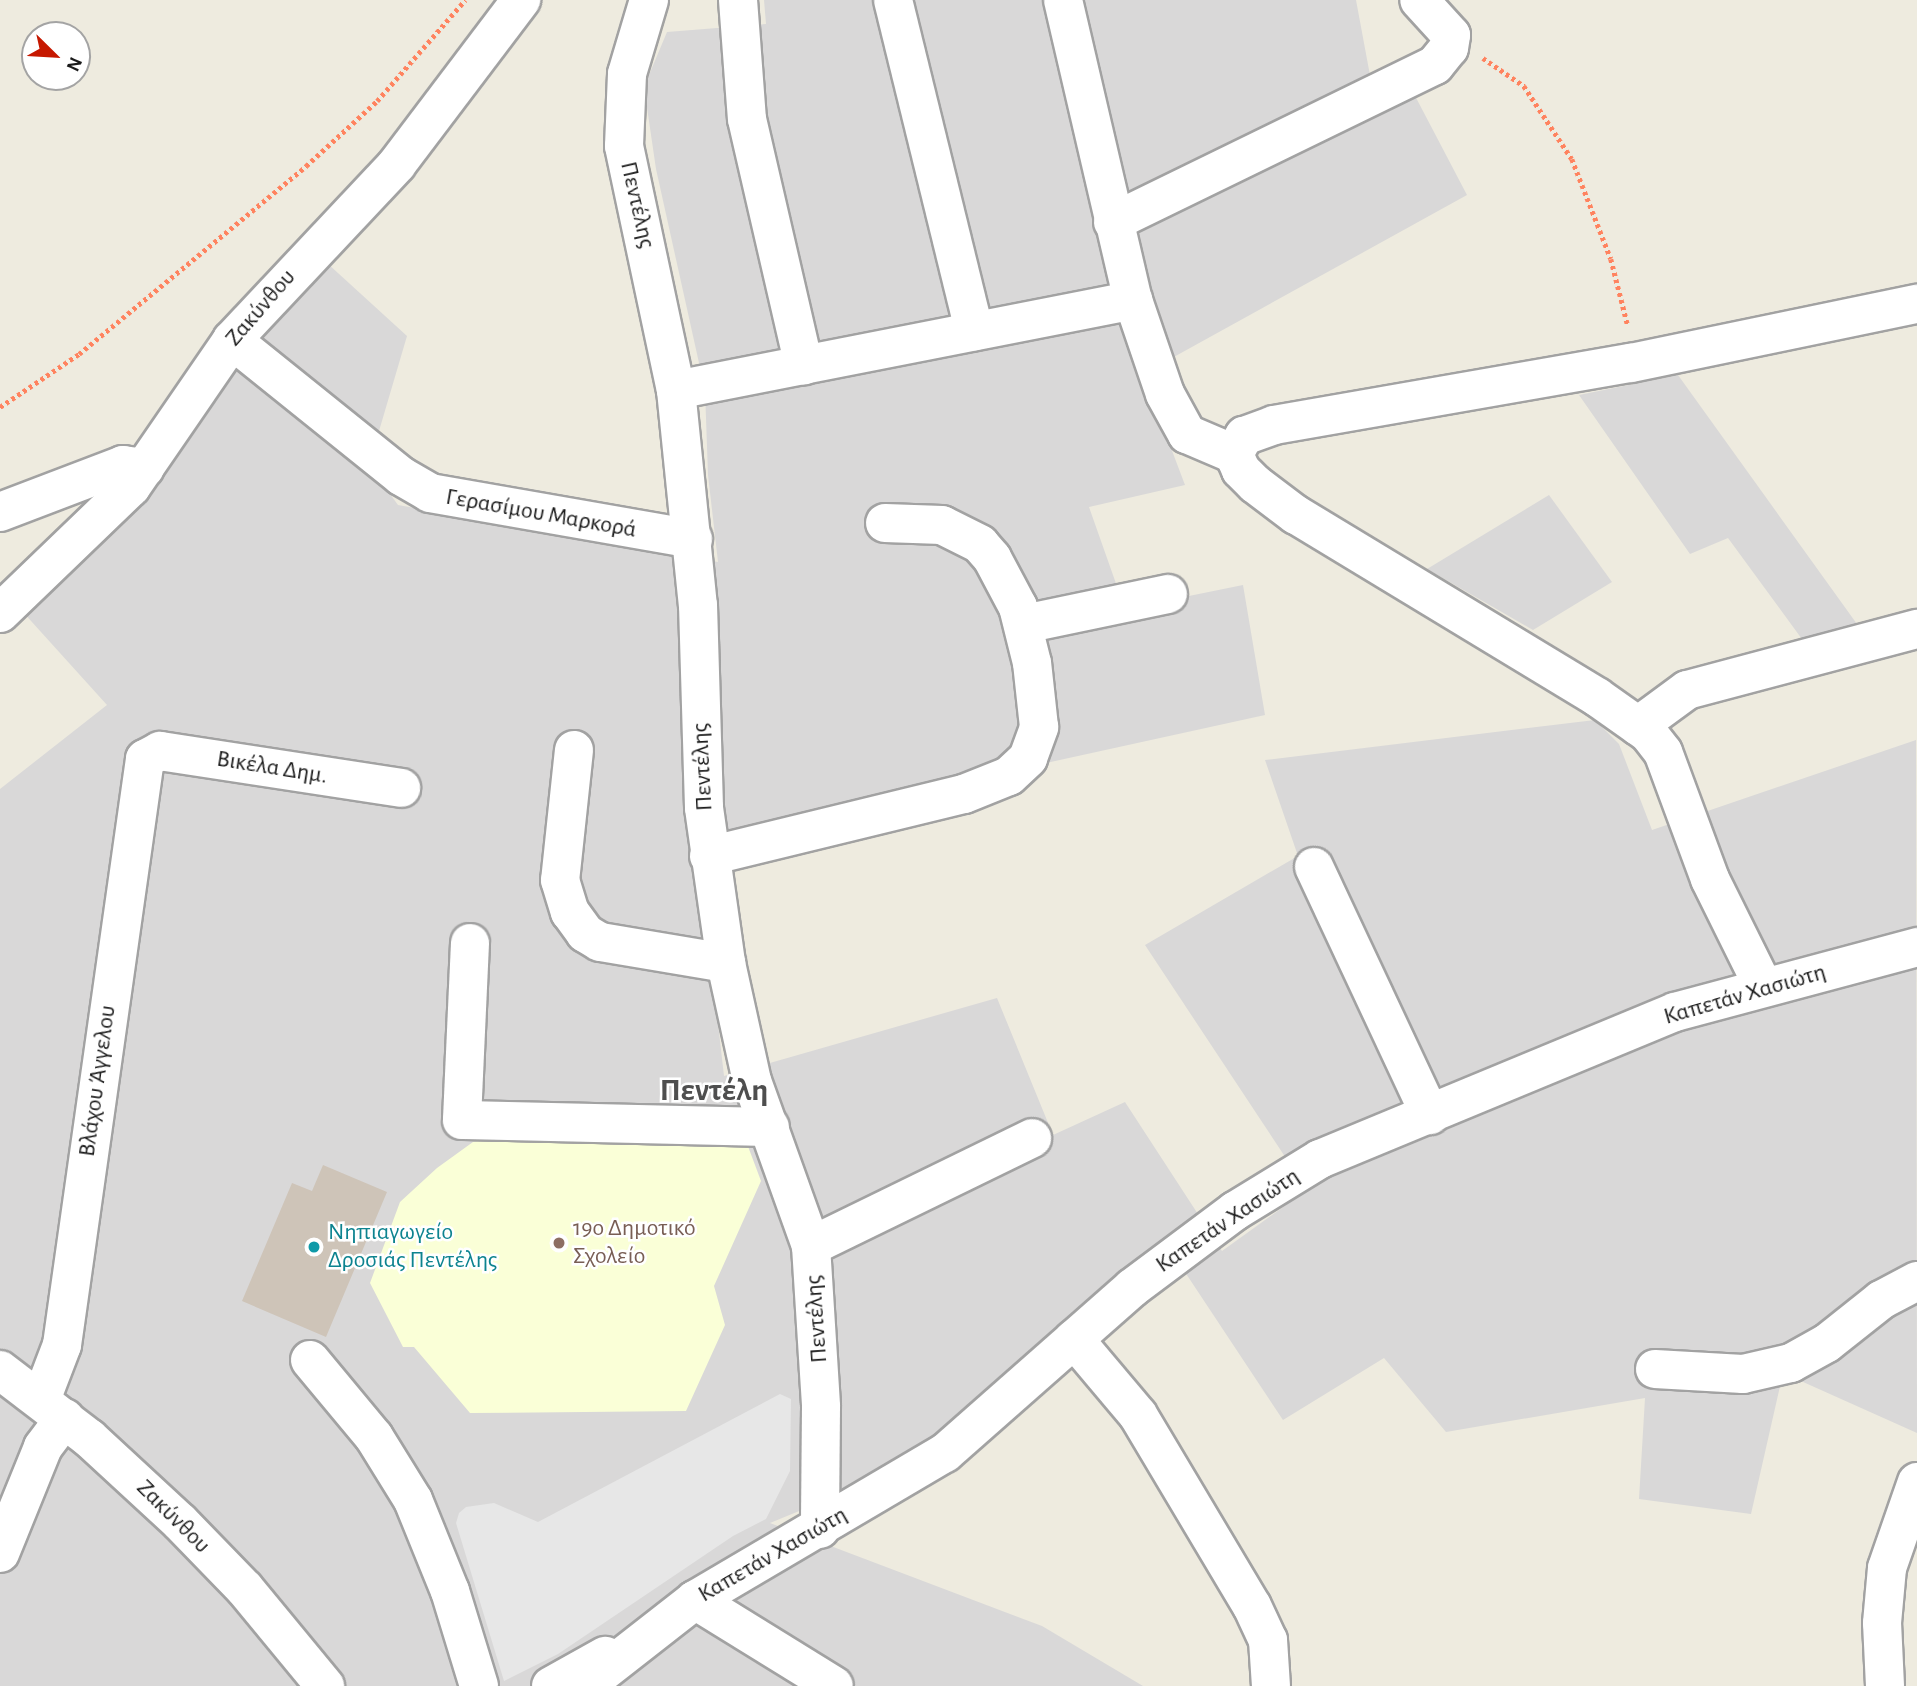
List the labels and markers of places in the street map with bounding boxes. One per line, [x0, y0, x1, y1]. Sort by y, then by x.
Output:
place label: 19ο Δημοτικό Σχολείο [573, 1215, 696, 1271]
place label: Νηπιαγωγείο Δροσιάς Πεντέλης [328, 1219, 497, 1275]
marker: 19ο Δημοτικό Σχολείο [551, 1235, 567, 1251]
marker: Νηπιαγωγείο Δροσιάς Πεντέλης [306, 1239, 322, 1255]

